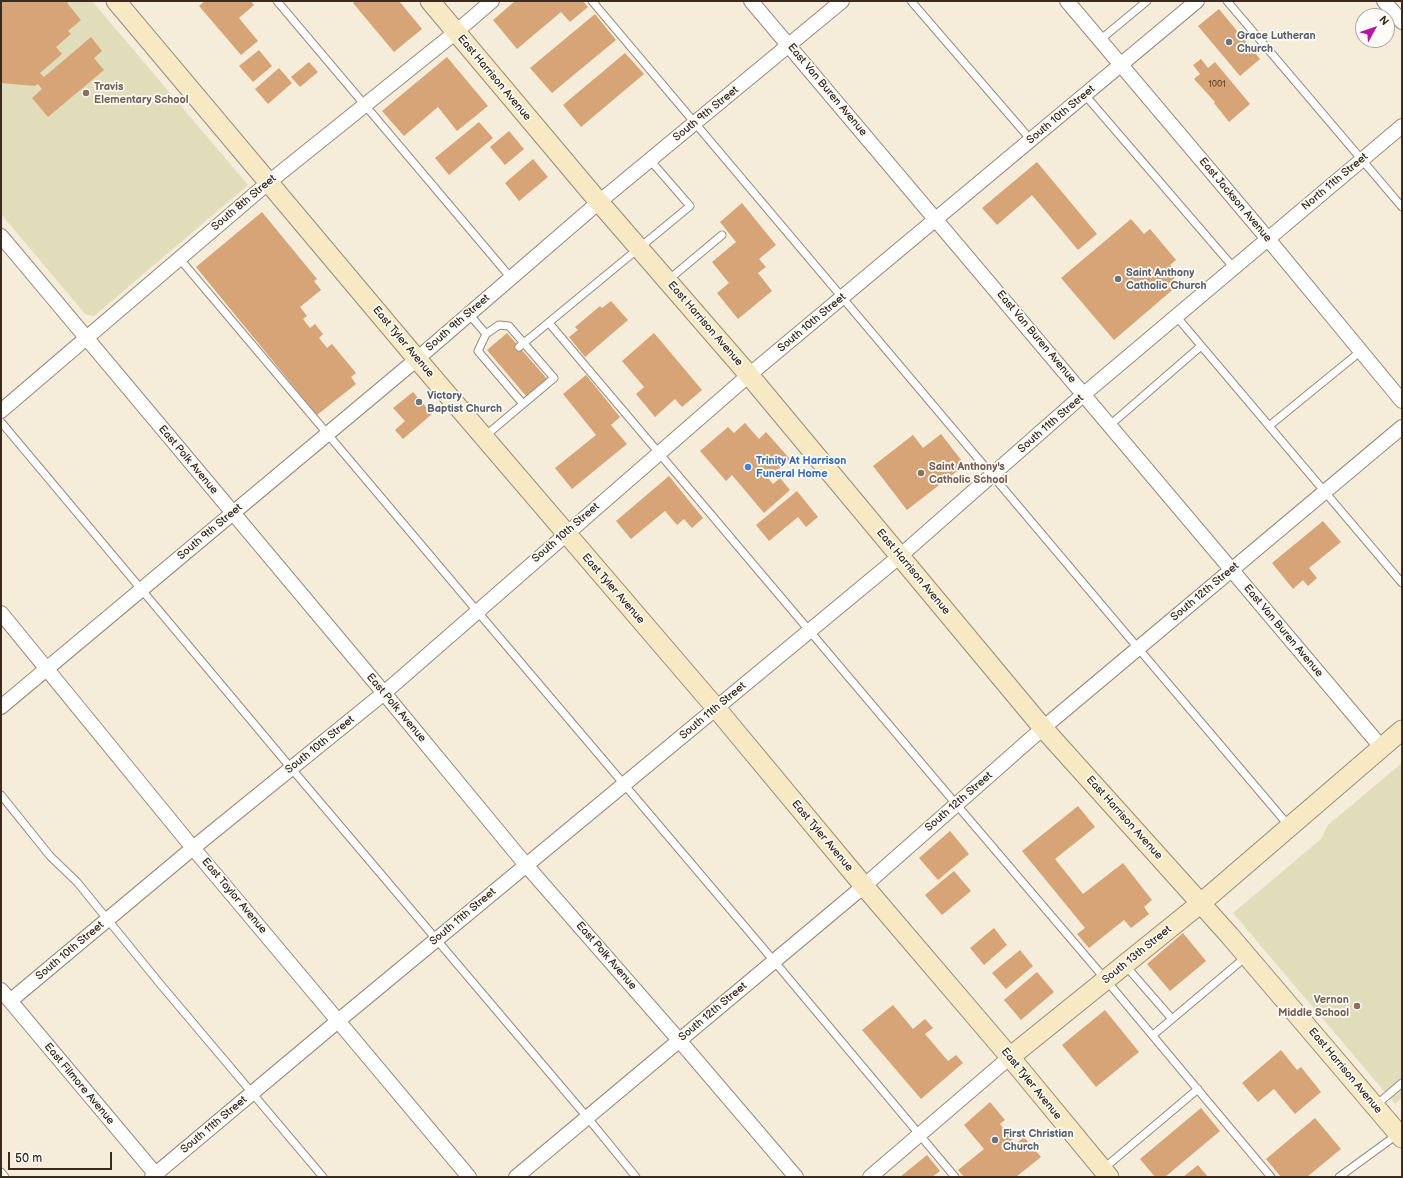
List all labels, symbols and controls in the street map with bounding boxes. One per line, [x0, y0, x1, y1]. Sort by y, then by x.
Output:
north arrow [1355, 8, 1395, 48]
text: N [1376, 13, 1391, 28]
place label: Grace Lutheran Church [1237, 29, 1316, 55]
street label: East Harrison Avenue [454, 32, 534, 124]
marker: Grace Lutheran Church [1224, 37, 1234, 47]
street label: East Van Buren Avenue [784, 41, 870, 139]
place label: Travis Elementary School [94, 80, 189, 106]
house number: 1001 [1208, 80, 1226, 90]
street label: South 10th Street [1024, 83, 1098, 147]
street label: South 9th Street [671, 84, 741, 144]
marker: Travis Elementary School [81, 88, 91, 98]
street label: North 11th Street [1299, 151, 1371, 213]
street label: East Jackson Avenue [1196, 155, 1274, 245]
street label: South 8th Street [209, 172, 279, 234]
place label: Saint Anthony Catholic Church [1126, 266, 1207, 292]
marker: Saint Anthony Catholic Church [1113, 274, 1123, 284]
street label: East Harrison Avenue [665, 279, 745, 369]
street label: East Van Buren Avenue [993, 288, 1079, 386]
street label: South 10th Street [775, 291, 849, 355]
street label: South 9th Street [423, 292, 493, 354]
street label: East Tyler Avenue [369, 304, 437, 380]
place label: Victory Baptist Church [427, 389, 502, 415]
street label: South 11th Street [1016, 392, 1086, 456]
marker: Victory Baptist Church [414, 397, 424, 407]
street label: East Polk Avenue [155, 423, 221, 497]
place label: Trinity At Harrison Funeral Home [756, 454, 846, 480]
place label: Saint Anthony's Catholic School [929, 460, 1008, 486]
marker: Trinity At Harrison Funeral Home [743, 462, 753, 472]
marker: Saint Anthony's Catholic School [916, 468, 926, 478]
street label: South 10th Street [530, 500, 602, 566]
street label: South 9th Street [175, 501, 245, 563]
street label: East Harrison Avenue [873, 526, 953, 618]
street label: East Tyler Avenue [579, 551, 647, 627]
street label: South 12th Street [1168, 560, 1242, 624]
street label: East Van Buren Avenue [1240, 582, 1326, 680]
street label: East Polk Avenue [363, 671, 429, 745]
street label: South 11th Street [677, 679, 749, 743]
street label: South 10th Street [283, 713, 357, 777]
street label: South 12th Street [923, 769, 995, 835]
street label: East Harrison Avenue [1083, 774, 1165, 862]
street label: East Tyler Avenue [788, 798, 856, 874]
street label: East Taylor Avenue [199, 856, 269, 936]
street label: South 11th Street [427, 885, 499, 949]
street label: South 10th Street [33, 919, 107, 983]
street label: East Polk Avenue [573, 919, 639, 993]
street label: South 13th Street [1100, 923, 1174, 987]
street label: South 12th Street [676, 980, 750, 1044]
place label: Vernon Middle School [1278, 993, 1349, 1019]
marker: Vernon Middle School [1352, 1001, 1362, 1011]
street label: East Harrison Avenue [1305, 1025, 1385, 1117]
street label: East Filmore Avenue [41, 1041, 117, 1127]
street label: East Tyler Avenue [998, 1045, 1064, 1123]
street label: South 11th Street [178, 1093, 250, 1157]
place label: First Christian Church [1003, 1127, 1074, 1153]
marker: First Christian Church [990, 1135, 1000, 1145]
scale bar [10, 1144, 114, 1170]
text: 50 m [15, 1151, 42, 1166]

